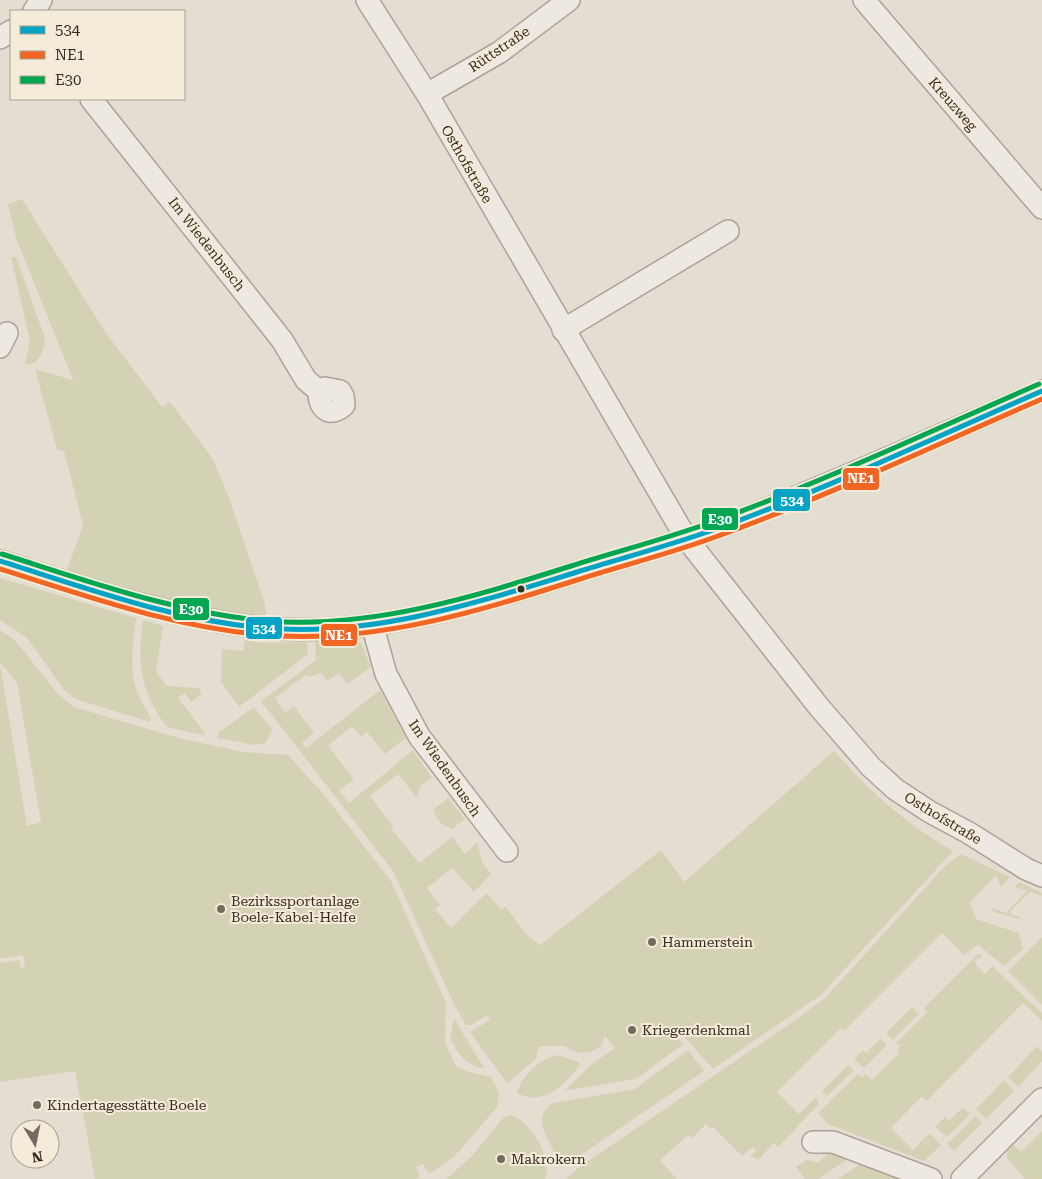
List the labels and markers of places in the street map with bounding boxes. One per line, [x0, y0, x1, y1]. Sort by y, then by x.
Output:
unlabelled marker [516, 584, 526, 594]
place label: Bezirkssportanlage Boele-Kabel-Helfe [231, 893, 360, 925]
marker: Bezirkssportanlage Boele-Kabel-Helfe [215, 903, 227, 915]
place label: Hammerstein [662, 934, 753, 950]
marker: Hammerstein [646, 936, 658, 948]
place label: Kriegerdenkmal [642, 1022, 751, 1038]
marker: Kriegerdenkmal [626, 1024, 638, 1036]
place label: Kindertagesstätte Boele [47, 1097, 207, 1113]
marker: Kindertagesstätte Boele [31, 1099, 43, 1111]
place label: Makrokern [511, 1151, 586, 1167]
marker: Makrokern [495, 1153, 507, 1165]

